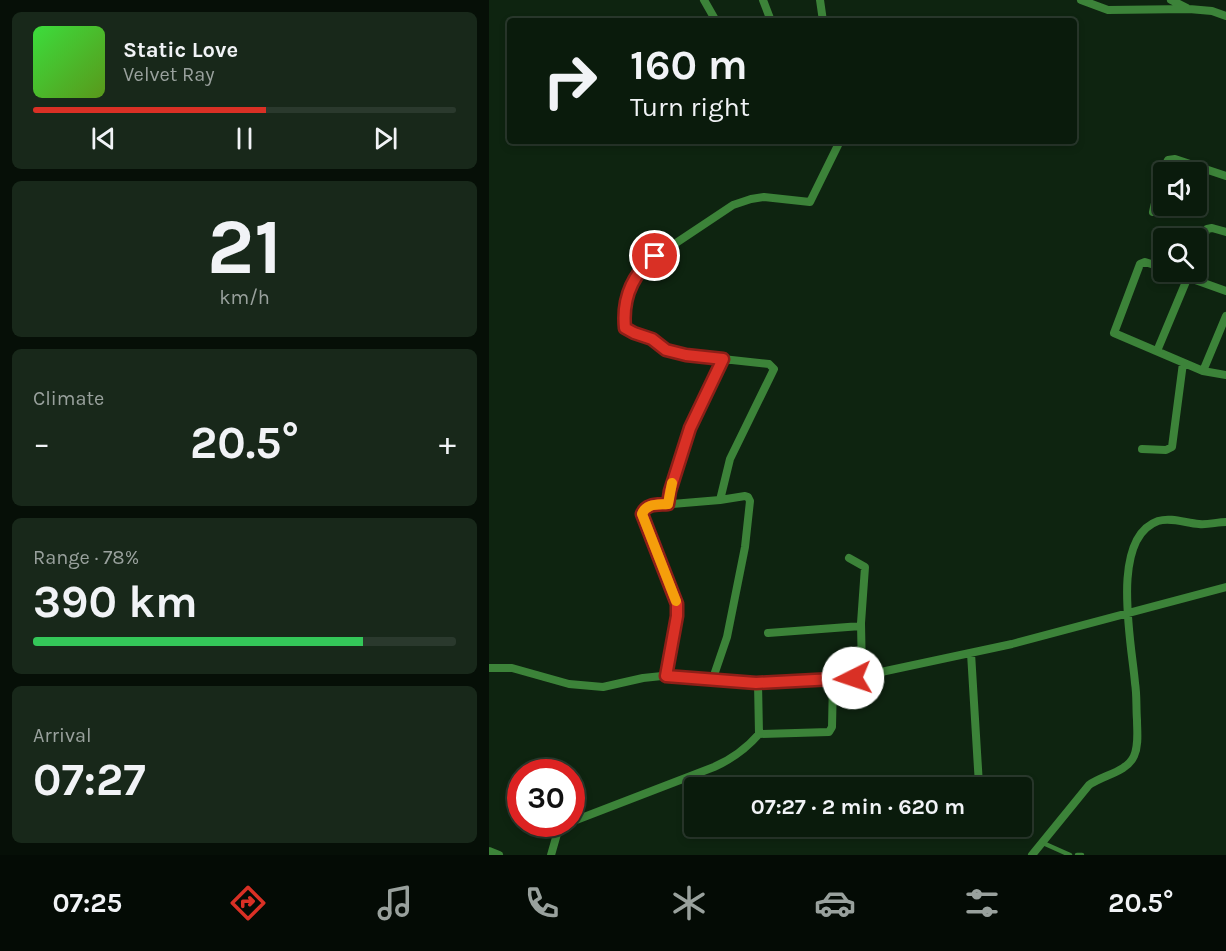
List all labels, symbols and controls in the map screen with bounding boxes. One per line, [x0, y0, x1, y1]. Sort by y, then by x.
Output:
text: Static Love [123, 37, 238, 63]
text: 160 m [630, 40, 748, 90]
icon: right [531, 42, 609, 120]
text: Velvet Ray [123, 63, 215, 86]
text: Turn right [630, 91, 750, 123]
icon: previous [87, 122, 120, 155]
icon: pause [228, 122, 261, 155]
icon: next [369, 122, 402, 155]
map controls [1153, 162, 1207, 282]
button: sound [1153, 162, 1207, 216]
text: 21 [207, 201, 282, 293]
button: search [1153, 228, 1207, 282]
pin [629, 230, 680, 281]
icon: arrive [638, 239, 671, 272]
text: km/h [219, 286, 270, 309]
text: Climate [33, 387, 104, 410]
text: 20.5° [190, 417, 299, 469]
text: − [33, 424, 50, 462]
text: + [439, 424, 456, 462]
text: Range · 78% [33, 546, 139, 569]
text: 390 km [33, 576, 198, 628]
position arrow [821, 646, 885, 710]
text: Arrival [33, 724, 92, 747]
text: 07:27 [33, 754, 146, 806]
speed limit sign: 30 [507, 759, 585, 837]
text: 07:27 · 2 min · 620 m [751, 794, 965, 820]
icon: directions [227, 882, 269, 924]
icon: music [374, 882, 416, 924]
icon: phone [521, 882, 563, 924]
icon: climate [668, 882, 710, 924]
icon: car [814, 882, 856, 924]
icon: filters [961, 882, 1003, 924]
text: 07:25 [52, 887, 122, 919]
text: 20.5° [1108, 887, 1173, 919]

